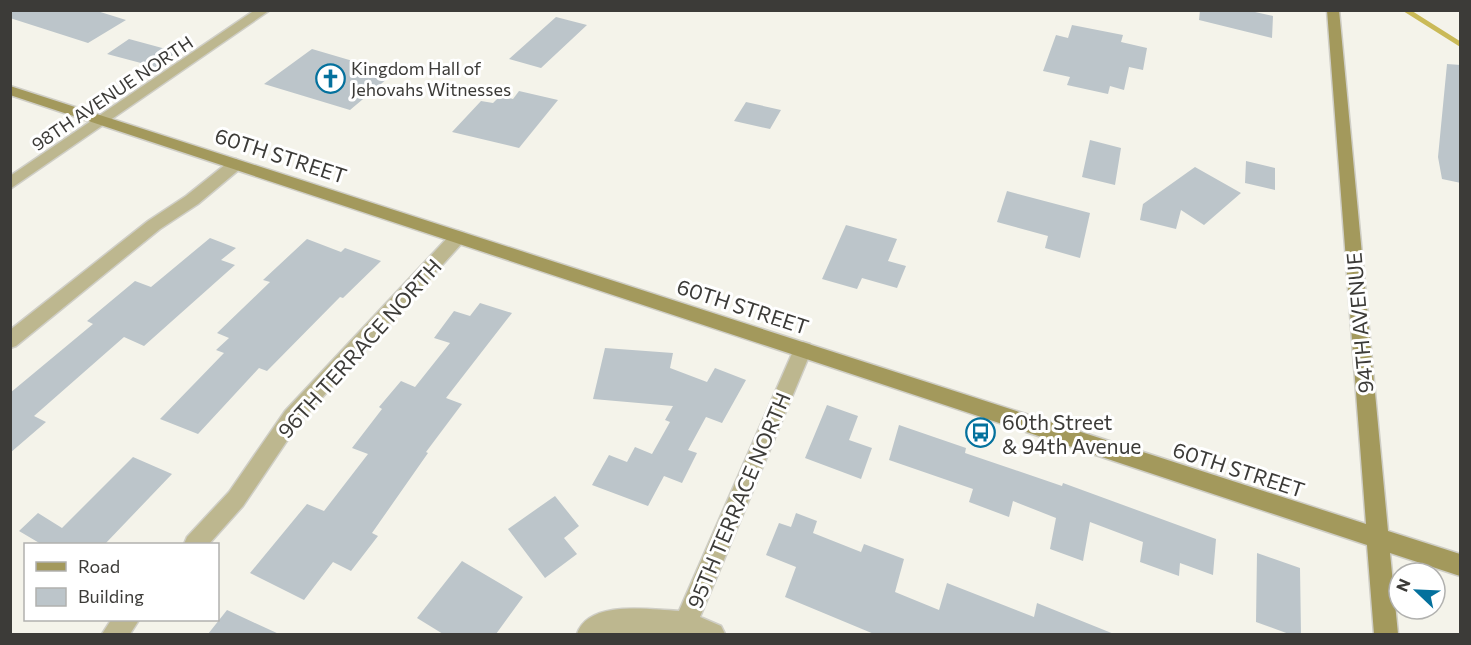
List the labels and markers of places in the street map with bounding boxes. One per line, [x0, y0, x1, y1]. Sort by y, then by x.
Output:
place label: Kingdom Hall of Jehovahs Witnesses [351, 57, 511, 100]
church icon: Kingdom Hall of Jehovahs Witnesses [314, 62, 346, 94]
place label: 60th Street & 94th Avenue [1002, 409, 1141, 458]
bus stop icon: 60th Street & 94th Avenue [965, 417, 997, 449]

